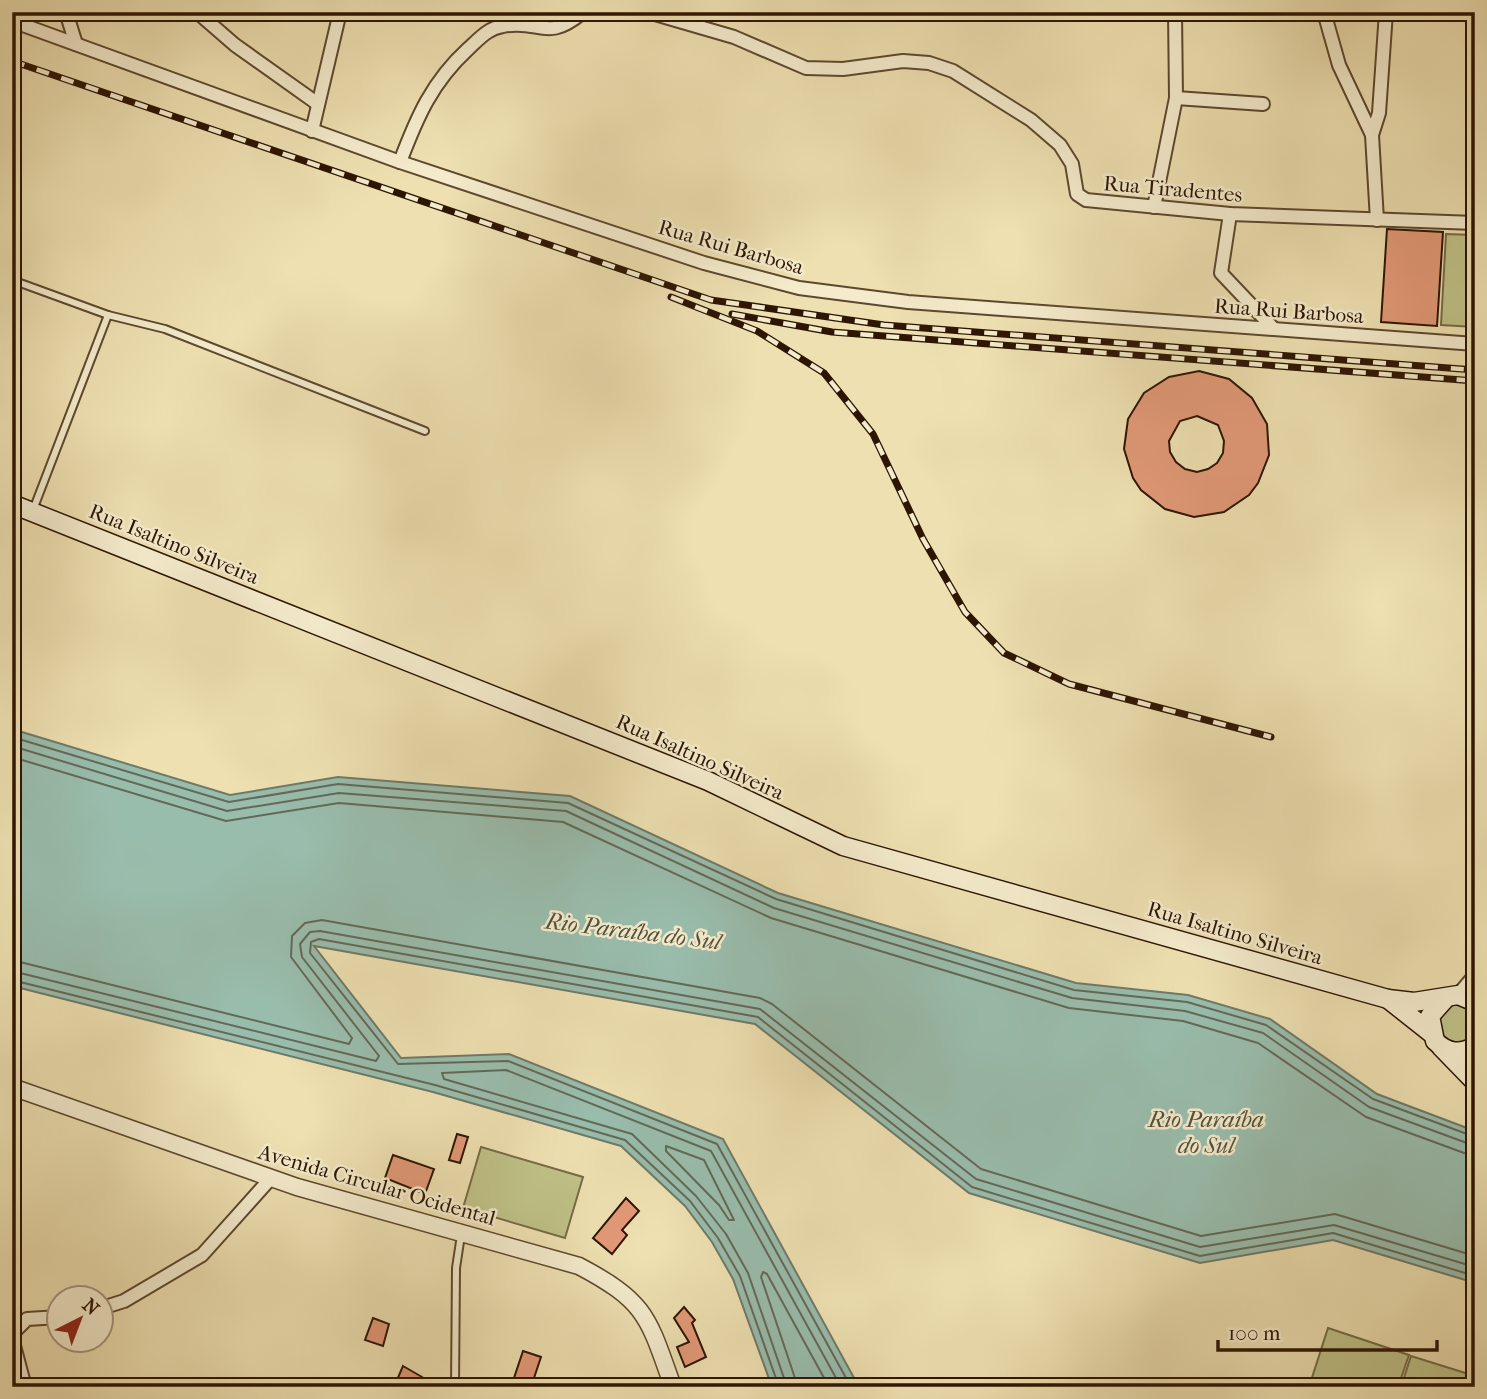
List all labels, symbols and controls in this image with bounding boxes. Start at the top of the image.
street label: Rua Tiradentes [1103,171,1244,207]
street label: Rua Rui Barbosa [656,215,807,279]
street label: Rua Rui Barbosa [1213,294,1365,328]
street label: Rua Isaltino Silveira [86,499,263,589]
street label: Rua Isaltino Silveira [612,709,788,805]
street label: Rua Isaltino Silveira [1145,897,1326,970]
water label: Rio Paraíba do Sul [542,907,725,956]
water label: Rio Paraíba do Sul [1146,1106,1264,1159]
street label: Avenida Circular Ocidental [255,1139,498,1230]
north arrow [46,1284,116,1354]
text: N [78,1294,104,1320]
scale bar [1218,1308,1436,1352]
text: 100 m [1228,1321,1281,1345]

